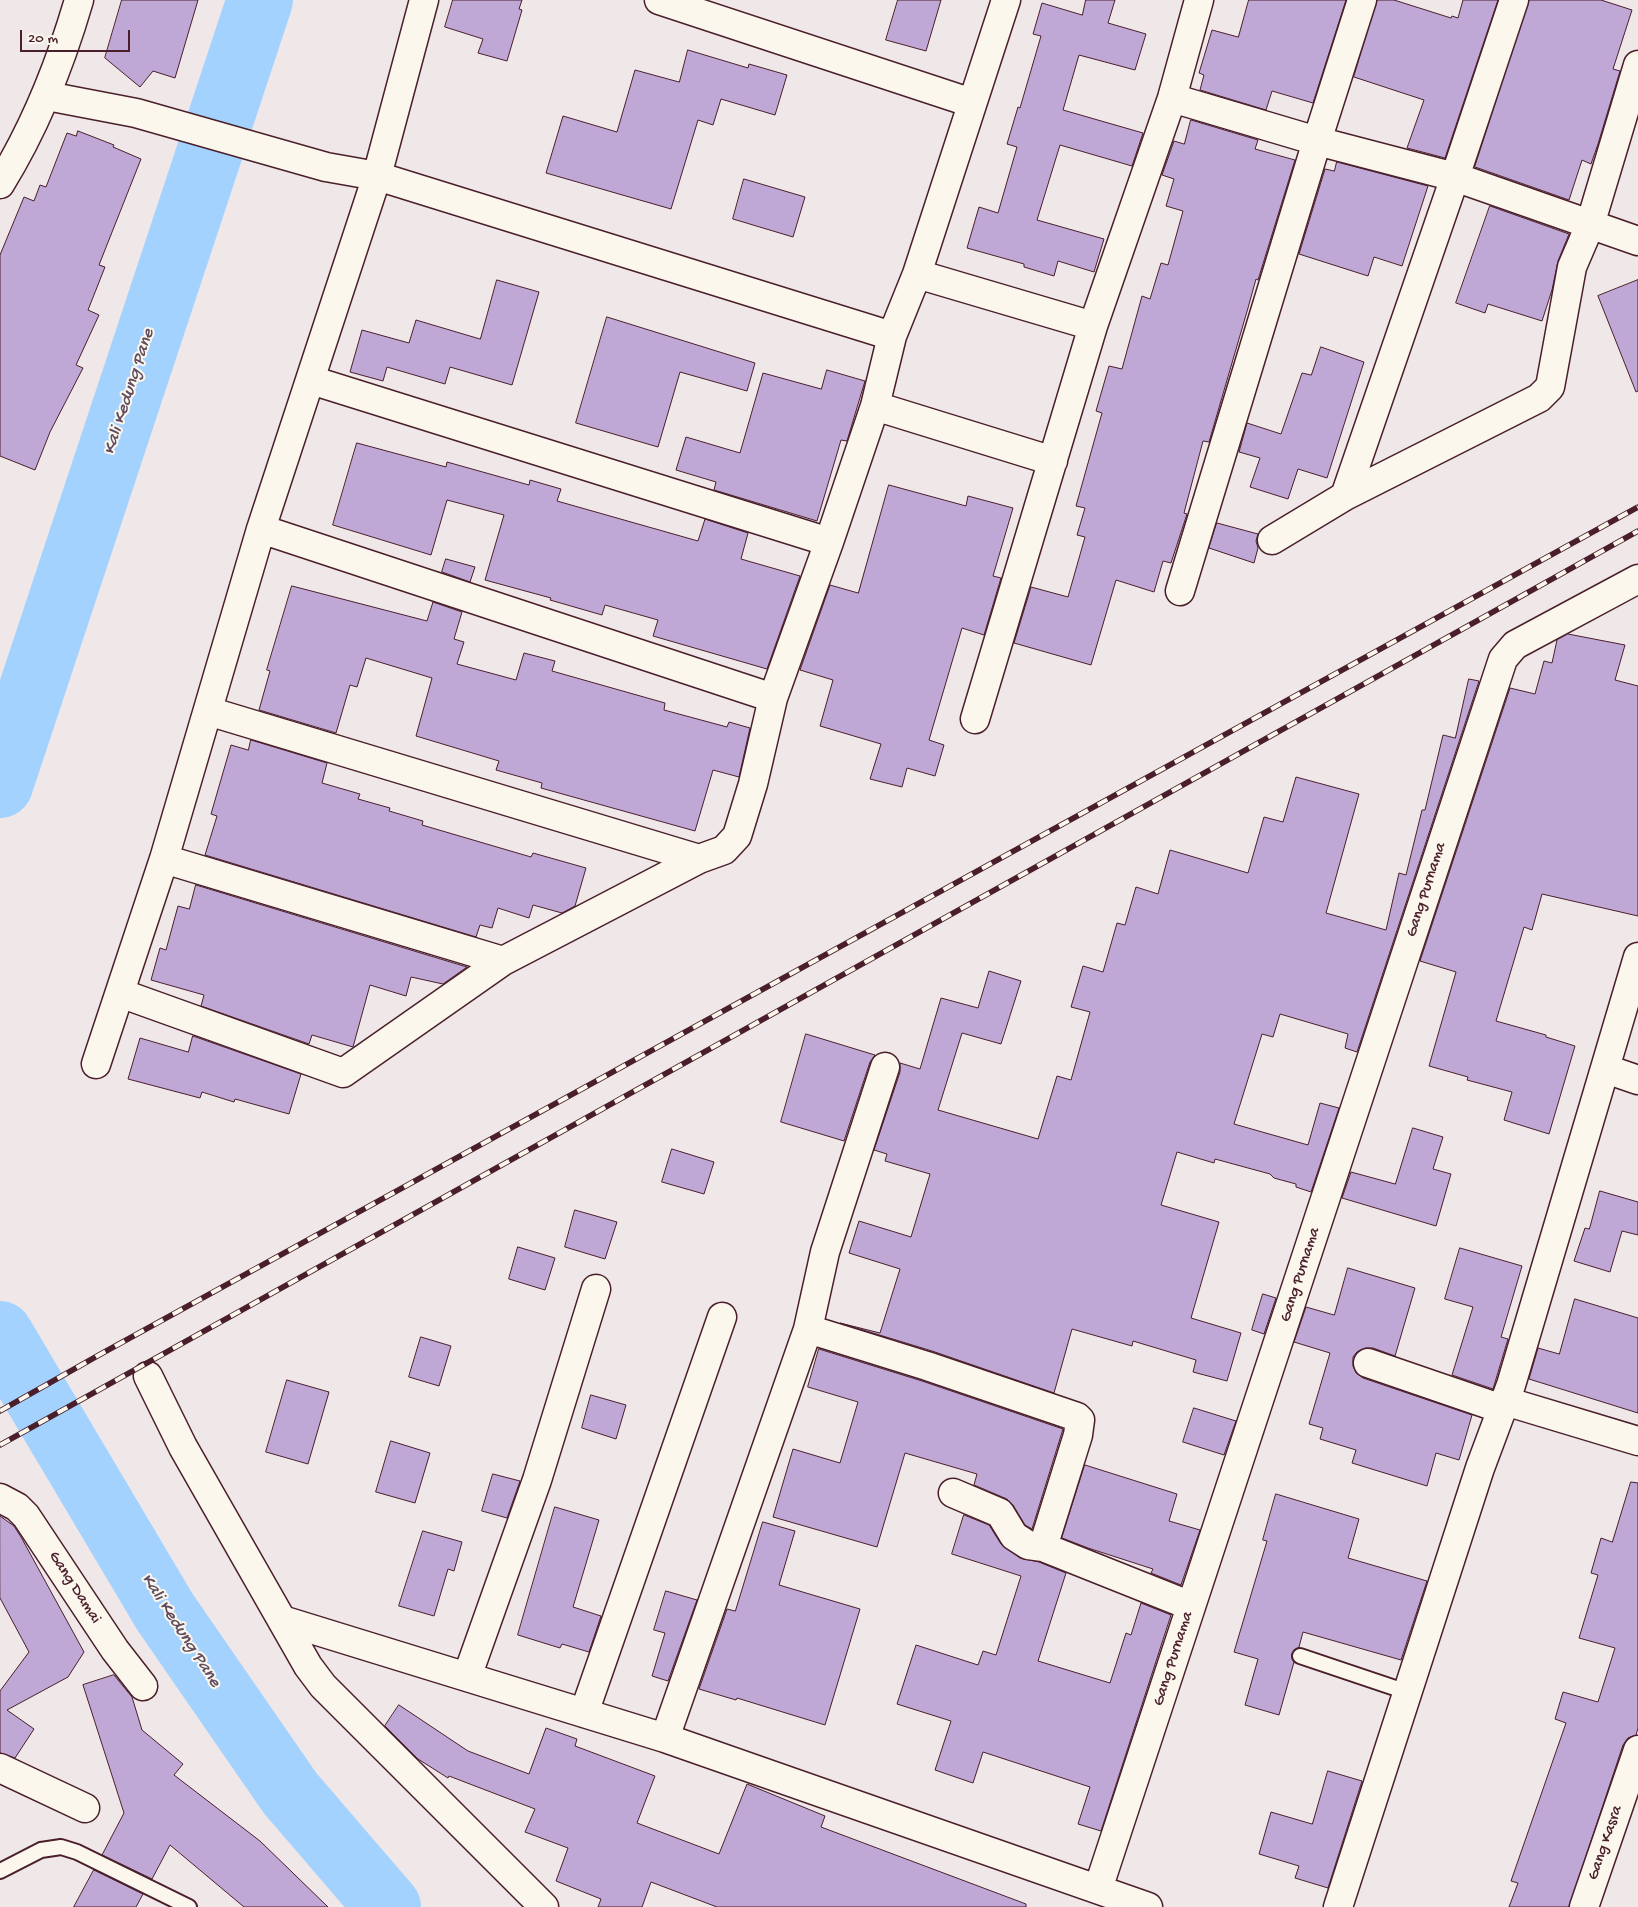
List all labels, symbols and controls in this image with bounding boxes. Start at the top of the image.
scale bar [22,20,132,52]
text: 20 m [28,30,58,48]
water label: Kali Kedung Pane [99,326,161,458]
street label: Gang Purnama [1403,840,1451,940]
street label: Gang Purnama [1277,1225,1325,1325]
street label: Gang Damai [43,1548,105,1628]
water label: Kali Kedung Pane [135,1570,225,1692]
street label: Gang Purnama [1150,1609,1198,1709]
street label: Gang Kasra [1584,1803,1628,1883]

